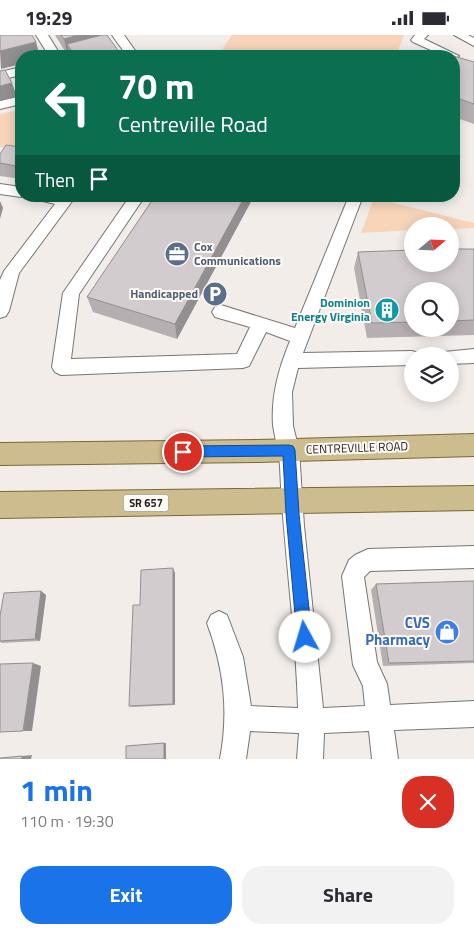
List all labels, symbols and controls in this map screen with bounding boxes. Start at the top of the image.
text: 19:29 [25,3,72,32]
text: 70 m [118,59,194,113]
icon: left [35,70,100,135]
text: Centreville Road [118,107,268,141]
text: Then [35,165,75,194]
icon: arrive [85,165,113,193]
north arrow [404,217,459,273]
map controls [404,217,459,402]
place label: Cox Communications [194,237,281,270]
office icon: Cox Communications [164,241,190,267]
parking icon: Handicapped [202,281,228,307]
button: search [404,282,459,337]
place label: Handicapped [130,284,198,303]
place label: Dominion Energy Virginia [291,293,370,326]
building icon: Dominion Energy Virginia [374,297,400,323]
button: layers [404,347,459,402]
pin [162,431,204,473]
street label: CENTREVILLE ROAD [305,436,409,459]
icon: arrive [169,438,197,466]
road number: SR 657 [124,494,168,511]
position arrow [278,610,330,662]
place label: CVS Pharmacy [365,611,430,651]
shop icon: CVS Pharmacy [434,619,460,645]
text: 1 min [20,767,93,813]
button: close [402,776,454,828]
text: 110 m · 19:30 [20,809,114,833]
button: Exit [20,866,232,924]
button: Share [242,866,454,924]

